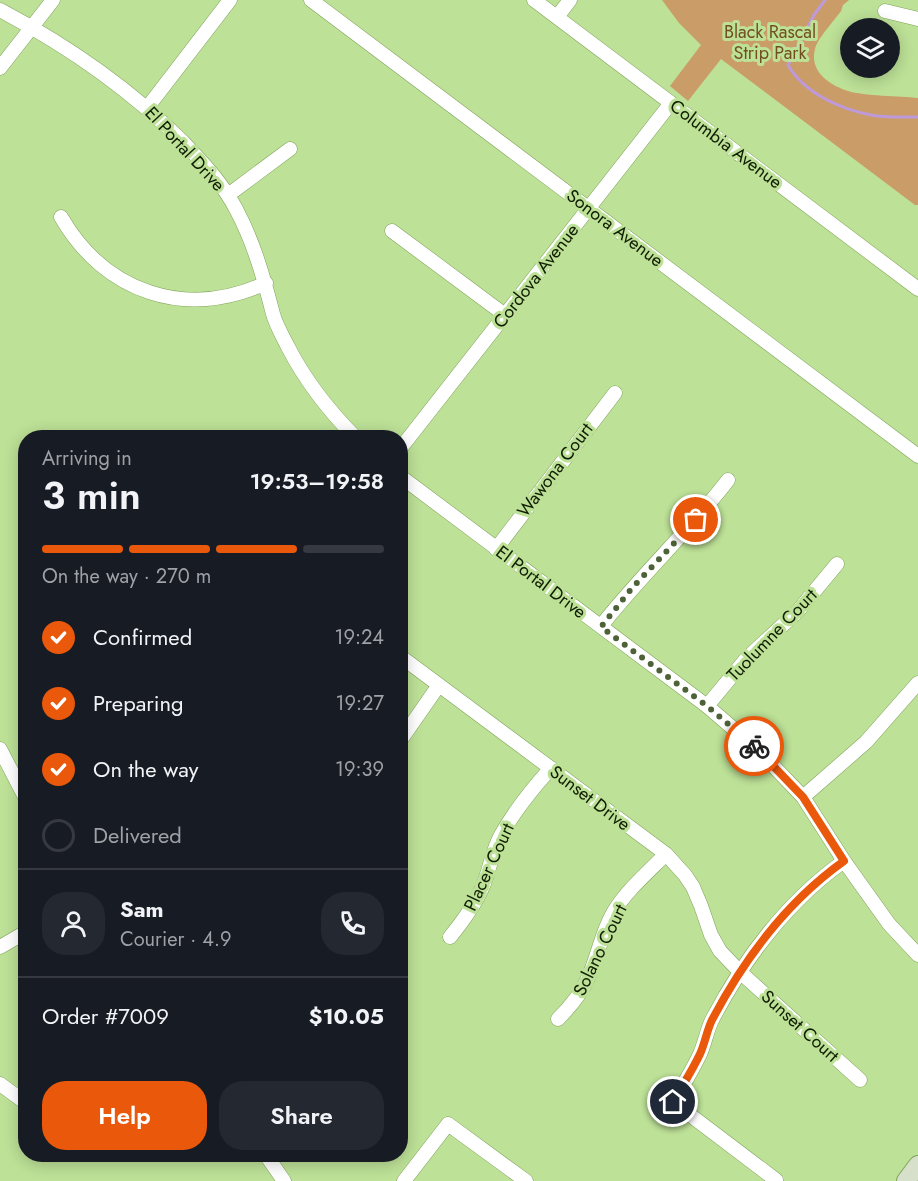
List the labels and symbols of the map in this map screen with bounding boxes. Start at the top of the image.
park label: Black Rascal Strip Park [724,19,816,66]
street label: Columbia Avenue [664,93,788,195]
street label: El Portal Drive [139,101,231,197]
street label: Sonora Avenue [561,183,669,273]
street label: Cordova Avenue [487,218,585,334]
street label: Wawona Court [511,417,599,523]
pin [670,494,721,545]
street label: El Portal Drive [490,539,592,625]
street label: Tuolumne Court [721,582,824,687]
courier [724,716,784,776]
street label: Sunset Drive [544,759,636,837]
street label: Placer Court [457,818,521,915]
street label: Solano Court [567,899,634,1000]
street label: Sunset Court [755,984,845,1069]
pin [647,1076,698,1127]

